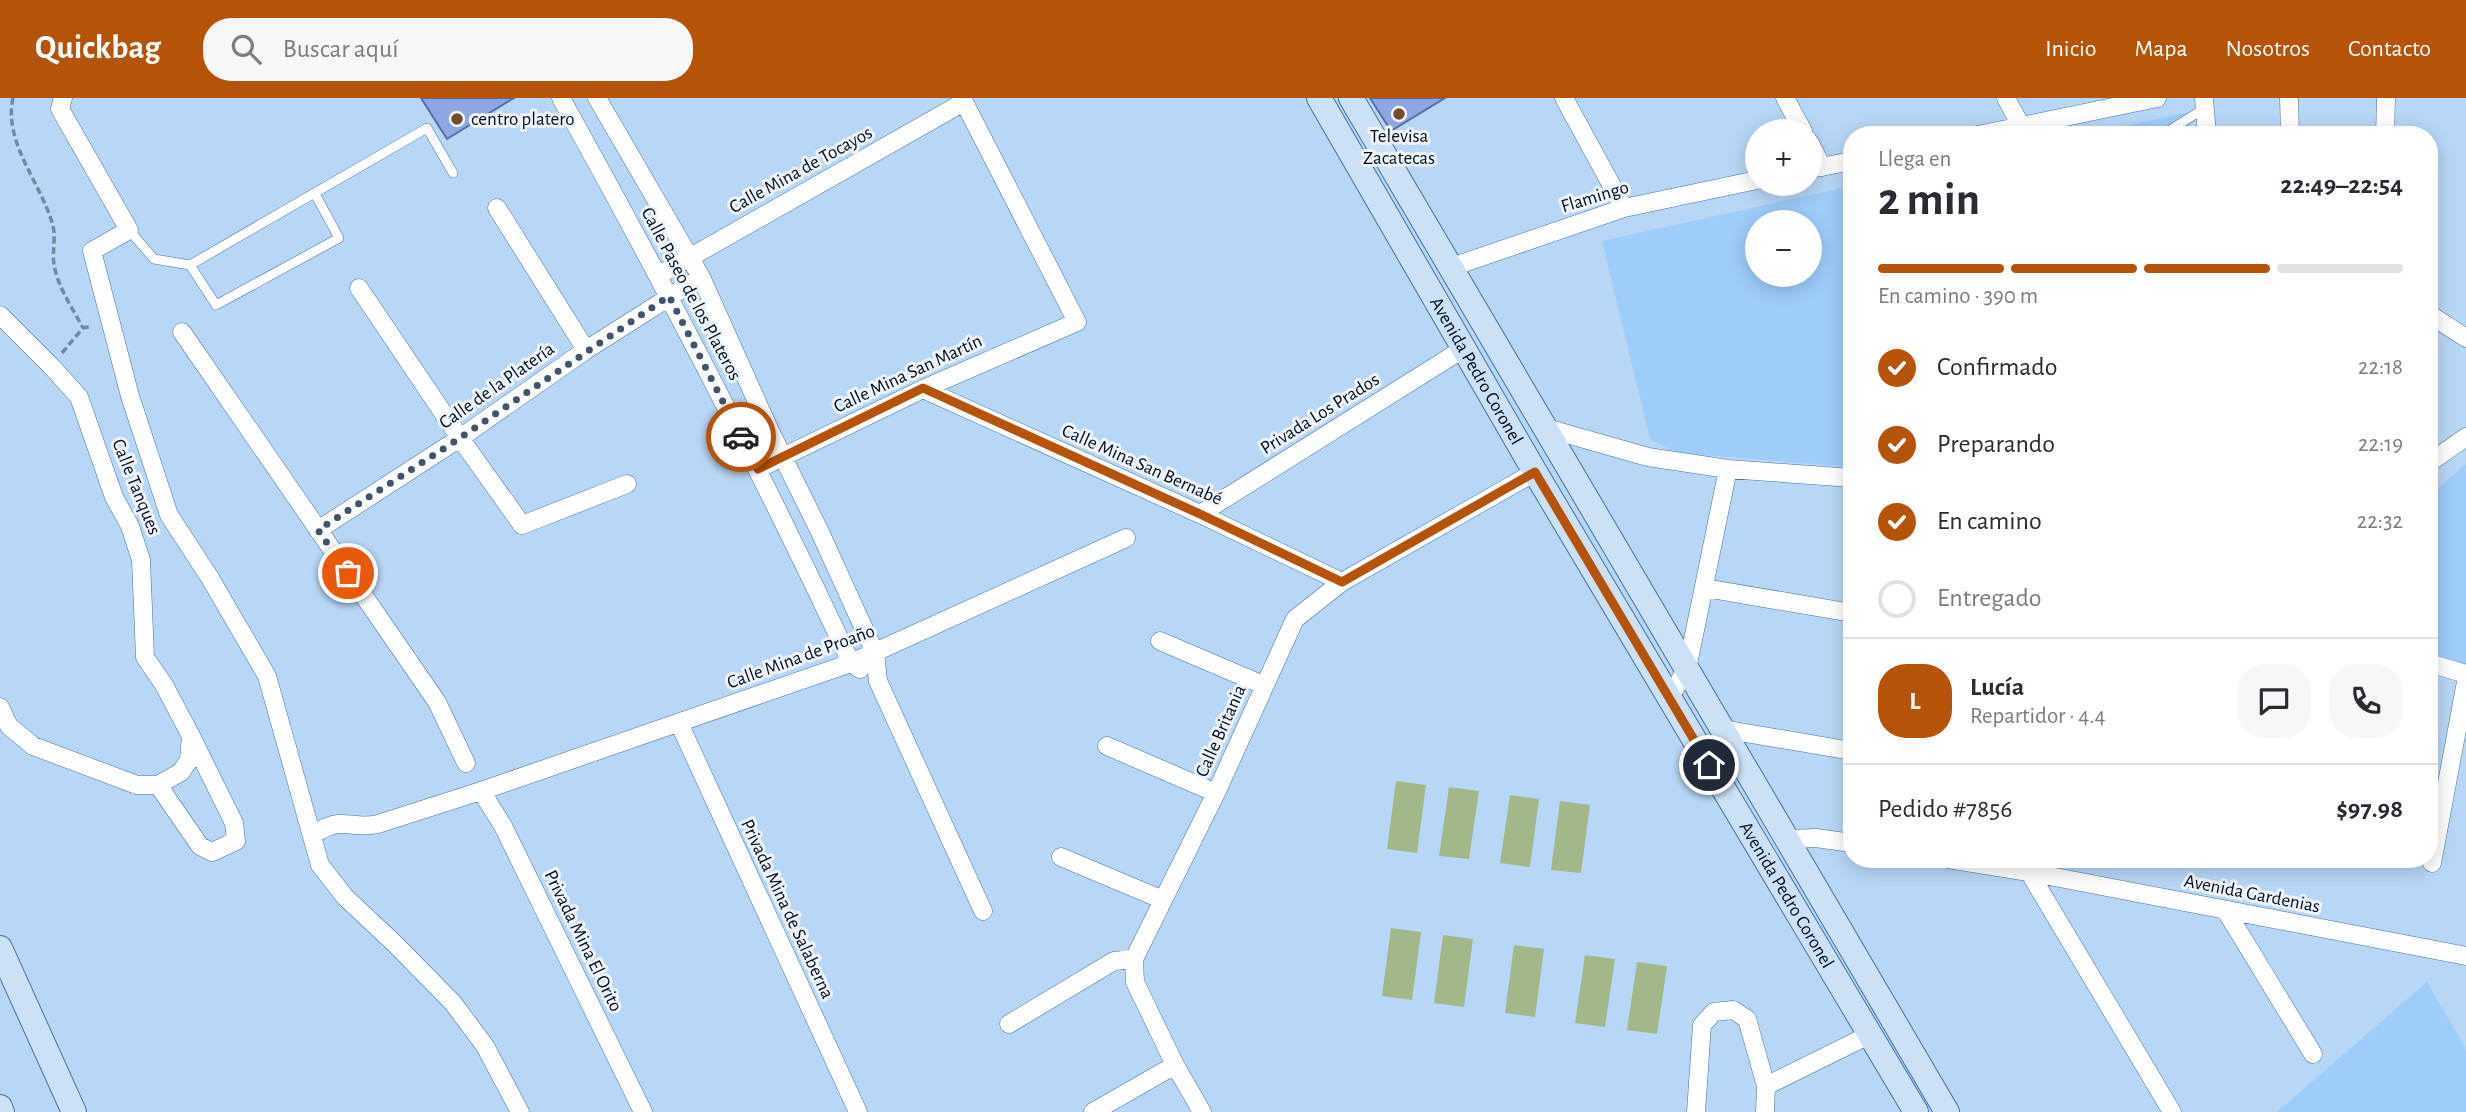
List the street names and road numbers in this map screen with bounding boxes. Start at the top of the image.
street label: Calle Mina de Tocayos [726,123,876,217]
street label: Flamingo [1559,178,1631,216]
street label: Calle Paseo de los Plateros [637,204,745,384]
street label: Avenida Pedro Coronel [1427,294,1526,448]
street label: Calle Mina San Martín [831,331,985,417]
street label: Calle de la Platería [436,339,558,433]
street label: Privada Los Prados [1257,370,1383,458]
street label: Calle Mina San Bernabé [1059,421,1225,509]
street label: Calle Tanques [108,436,164,538]
street label: Calle Mina de Proaño [725,621,877,693]
street label: Calle Britania [1192,682,1250,780]
street label: Privada Mina de Salaberna [737,816,837,1002]
street label: Avenida Pedro Coronel [1736,818,1838,971]
street label: Privada Mina El Orito [541,867,625,1015]
street label: Avenida Gardenias [2182,872,2322,916]

